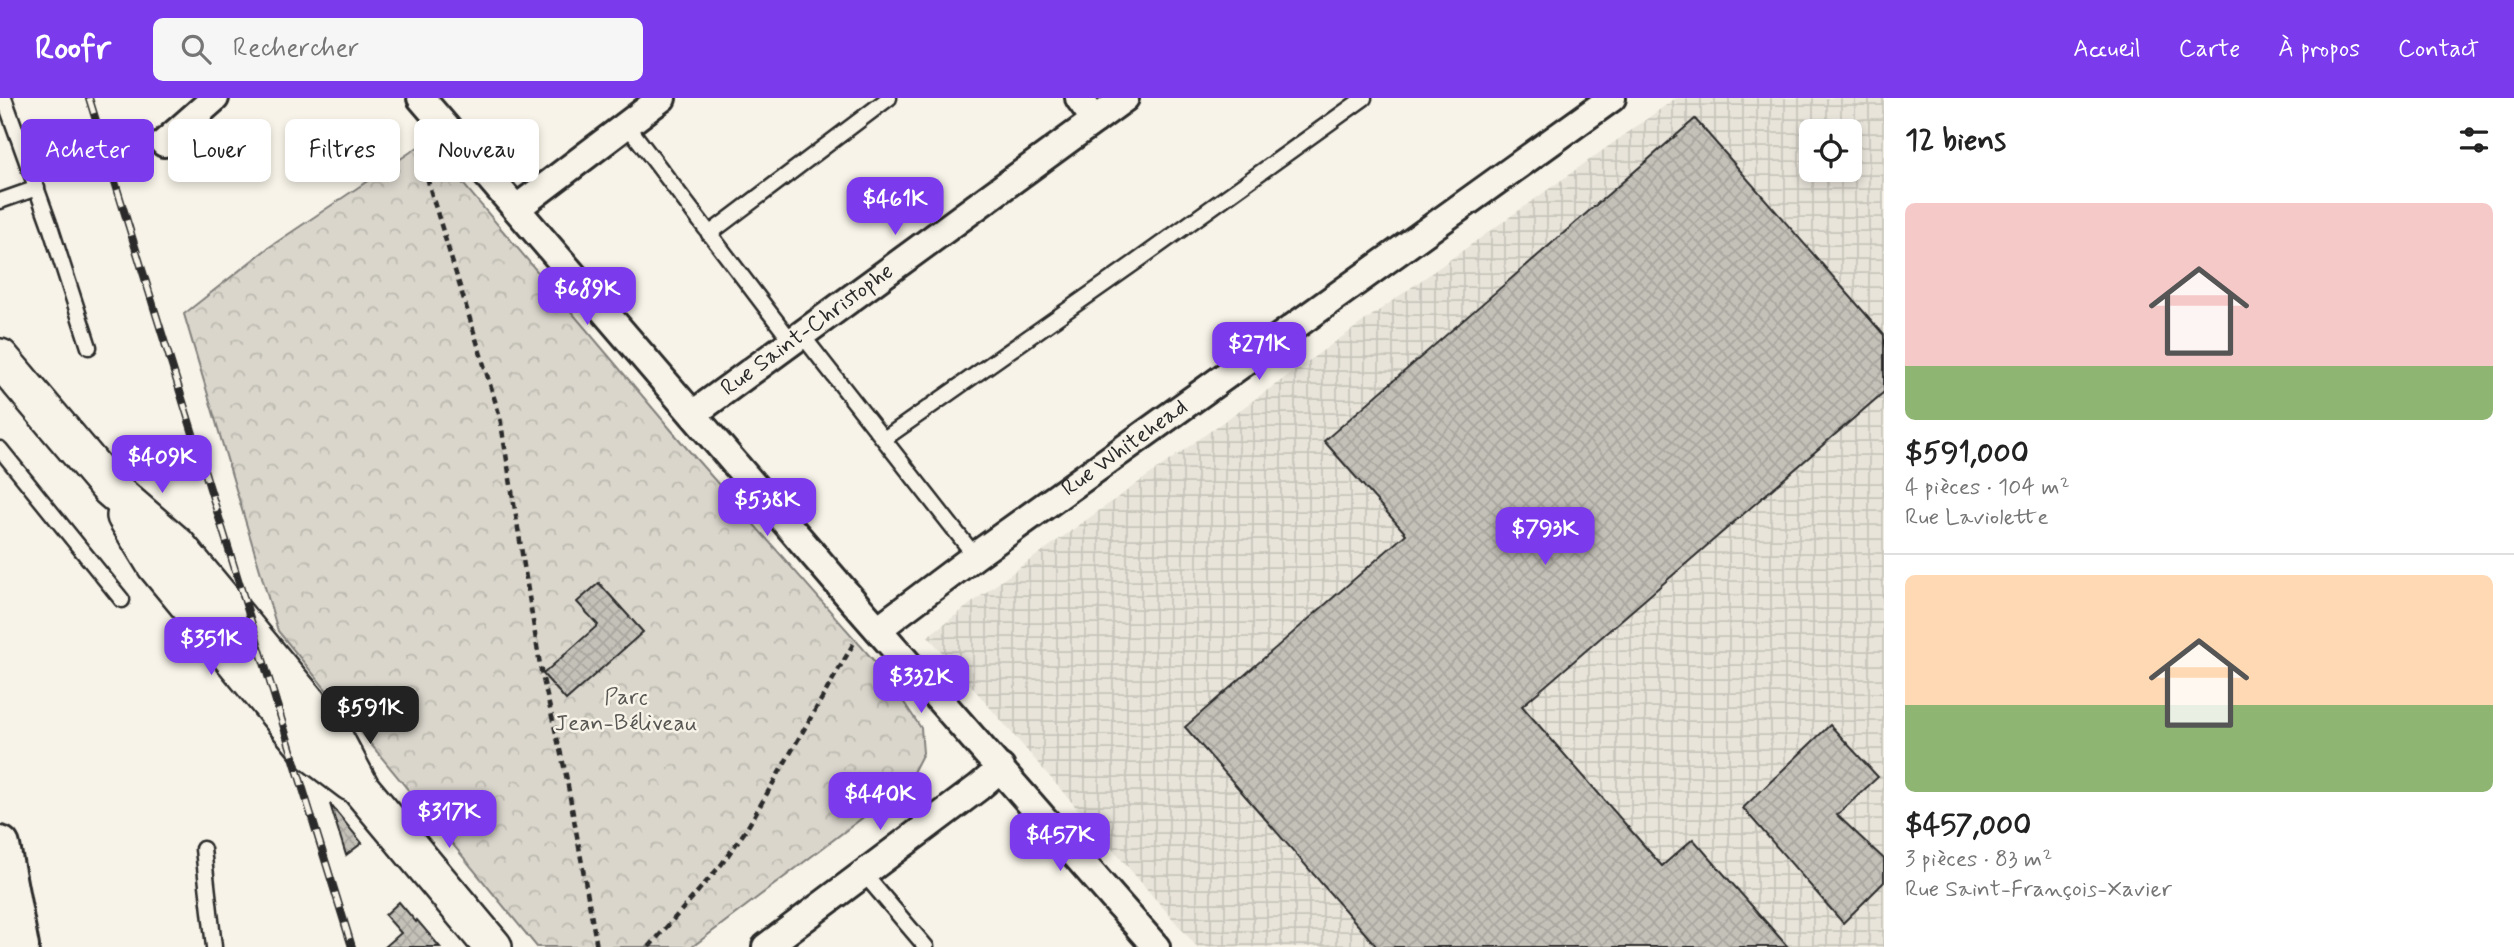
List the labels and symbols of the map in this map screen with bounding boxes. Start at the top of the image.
pin: $461K [846,178,944,237]
street label: Rue Saint-Christophe [715,257,900,403]
pin: $689K [538,268,636,327]
pin: $271K [1210,322,1308,382]
street label: Rue Whitehead [1056,393,1194,504]
pin: $409K [113,436,211,495]
pin: $538K [718,478,816,538]
pin: $793K [1496,508,1594,567]
pin: $351K [162,618,260,677]
pin: $332K [872,656,970,715]
park label: Parc Jean-Béliveau [555,683,697,739]
pin: $591K [321,686,419,746]
pin: $440K [831,772,929,832]
pin: $317K [400,790,498,850]
pin: $457K [1011,814,1109,873]

